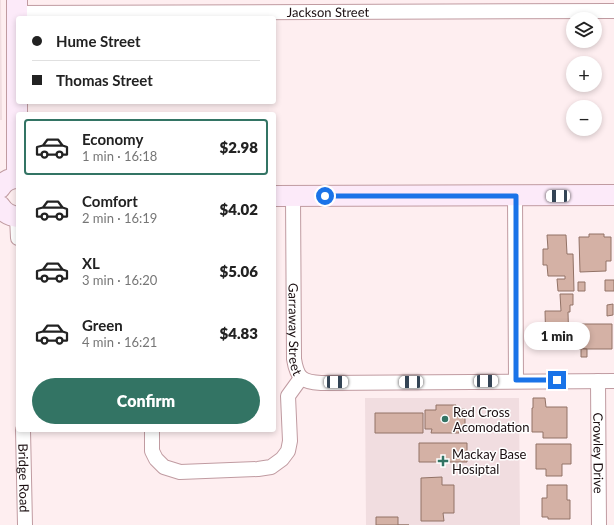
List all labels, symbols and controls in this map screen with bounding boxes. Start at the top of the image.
street label: Jackson Street [287,4,370,20]
map controls [566,12,602,136]
button: layers [566,12,602,48]
text: Hume Street [56,32,140,50]
button: + [566,56,602,92]
text: Thomas Street [56,71,153,89]
button: − [566,100,602,136]
icon: car [34,129,70,165]
text: Economy [82,130,143,148]
text: $2.98 [220,138,258,156]
text: 1 min · 16:18 [82,148,157,164]
route start [316,187,334,205]
car [546,190,570,202]
icon: car [34,191,70,227]
text: Comfort [82,192,138,210]
text: $4.02 [220,200,258,218]
text: 2 min · 16:19 [82,210,157,226]
icon: car [34,253,70,289]
text: XL [82,254,100,272]
text: $5.06 [220,262,258,280]
text: 3 min · 16:20 [82,272,157,288]
street label: Garraway Street [286,283,306,378]
icon: car [34,315,70,351]
text: Green [82,316,123,334]
callout: 1 min [524,322,590,350]
text: $4.83 [220,324,258,342]
text: 1 min [541,328,573,344]
text: 4 min · 16:21 [82,334,157,350]
route end [548,371,566,389]
car [474,375,498,387]
car [324,376,348,388]
car [399,376,423,388]
button: Confirm [32,378,260,424]
place label: Red Cross Acomodation [453,404,529,435]
street label: Crowley Drive [590,412,607,494]
marker: Red Cross Acomodation [440,414,450,424]
street label: Bridge Road [15,443,33,513]
place label: Mackay Base Hosiptal [452,446,527,477]
marker: Mackay Base Hosiptal [437,455,449,467]

